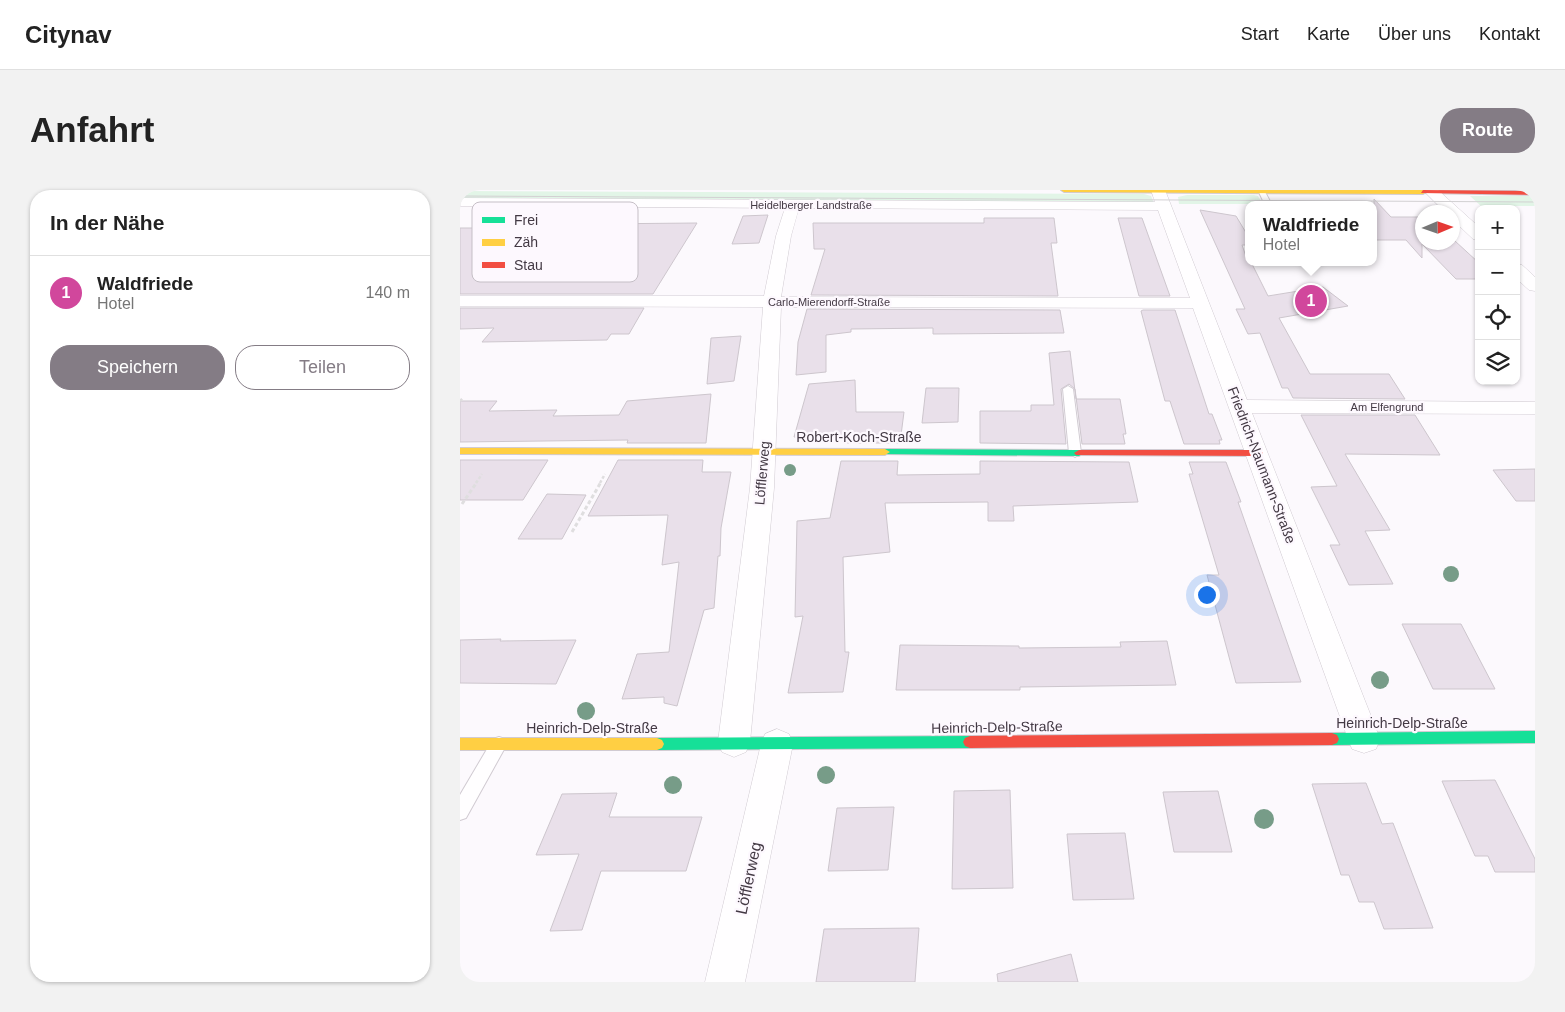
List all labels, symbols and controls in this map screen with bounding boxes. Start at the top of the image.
text: Citynav [25,21,112,48]
text: Start [1241,24,1279,44]
text: Karte [1307,24,1350,44]
text: Über uns [1378,24,1451,44]
text: Kontakt [1479,24,1540,44]
button: Route [1440,108,1535,153]
text: Anfahrt [30,110,154,149]
street label: Heidelberger Landstraße [750,199,872,211]
popup [1245,201,1377,266]
legend [472,202,638,282]
north arrow [1415,205,1460,250]
map controls [1475,205,1520,385]
button: + [1475,205,1520,250]
text: In der Nähe [50,211,164,234]
text: Frei [514,212,538,228]
text: Waldfriede [1263,214,1359,235]
text: Zäh [514,234,538,250]
text: Hotel [1263,236,1300,253]
button: − [1475,250,1520,295]
text: Stau [514,257,543,273]
text: Waldfriede [97,273,193,294]
pin: 1 [1295,282,1327,320]
text: 1 [62,284,70,301]
text: 140 m [366,284,410,301]
text: Hotel [97,295,134,312]
button: locate [1475,295,1520,340]
street label: Carlo-Mierendorff-Straße [768,296,890,308]
button: layers [1475,340,1520,385]
button: Speichern [50,345,225,390]
button: Teilen [235,345,410,390]
street label: Friedrich-Naumann-Straße [1225,384,1299,546]
street label: Am Elfengrund [1351,401,1423,413]
street label: Robert-Koch-Straße [796,429,922,445]
street label: Löfflerweg [751,440,773,506]
your location [1194,582,1220,608]
street label: Heinrich-Delp-Straße [1336,715,1468,731]
street label: Heinrich-Delp-Straße [931,718,1063,736]
street label: Heinrich-Delp-Straße [526,720,658,736]
street label: Löfflerweg [733,840,764,916]

